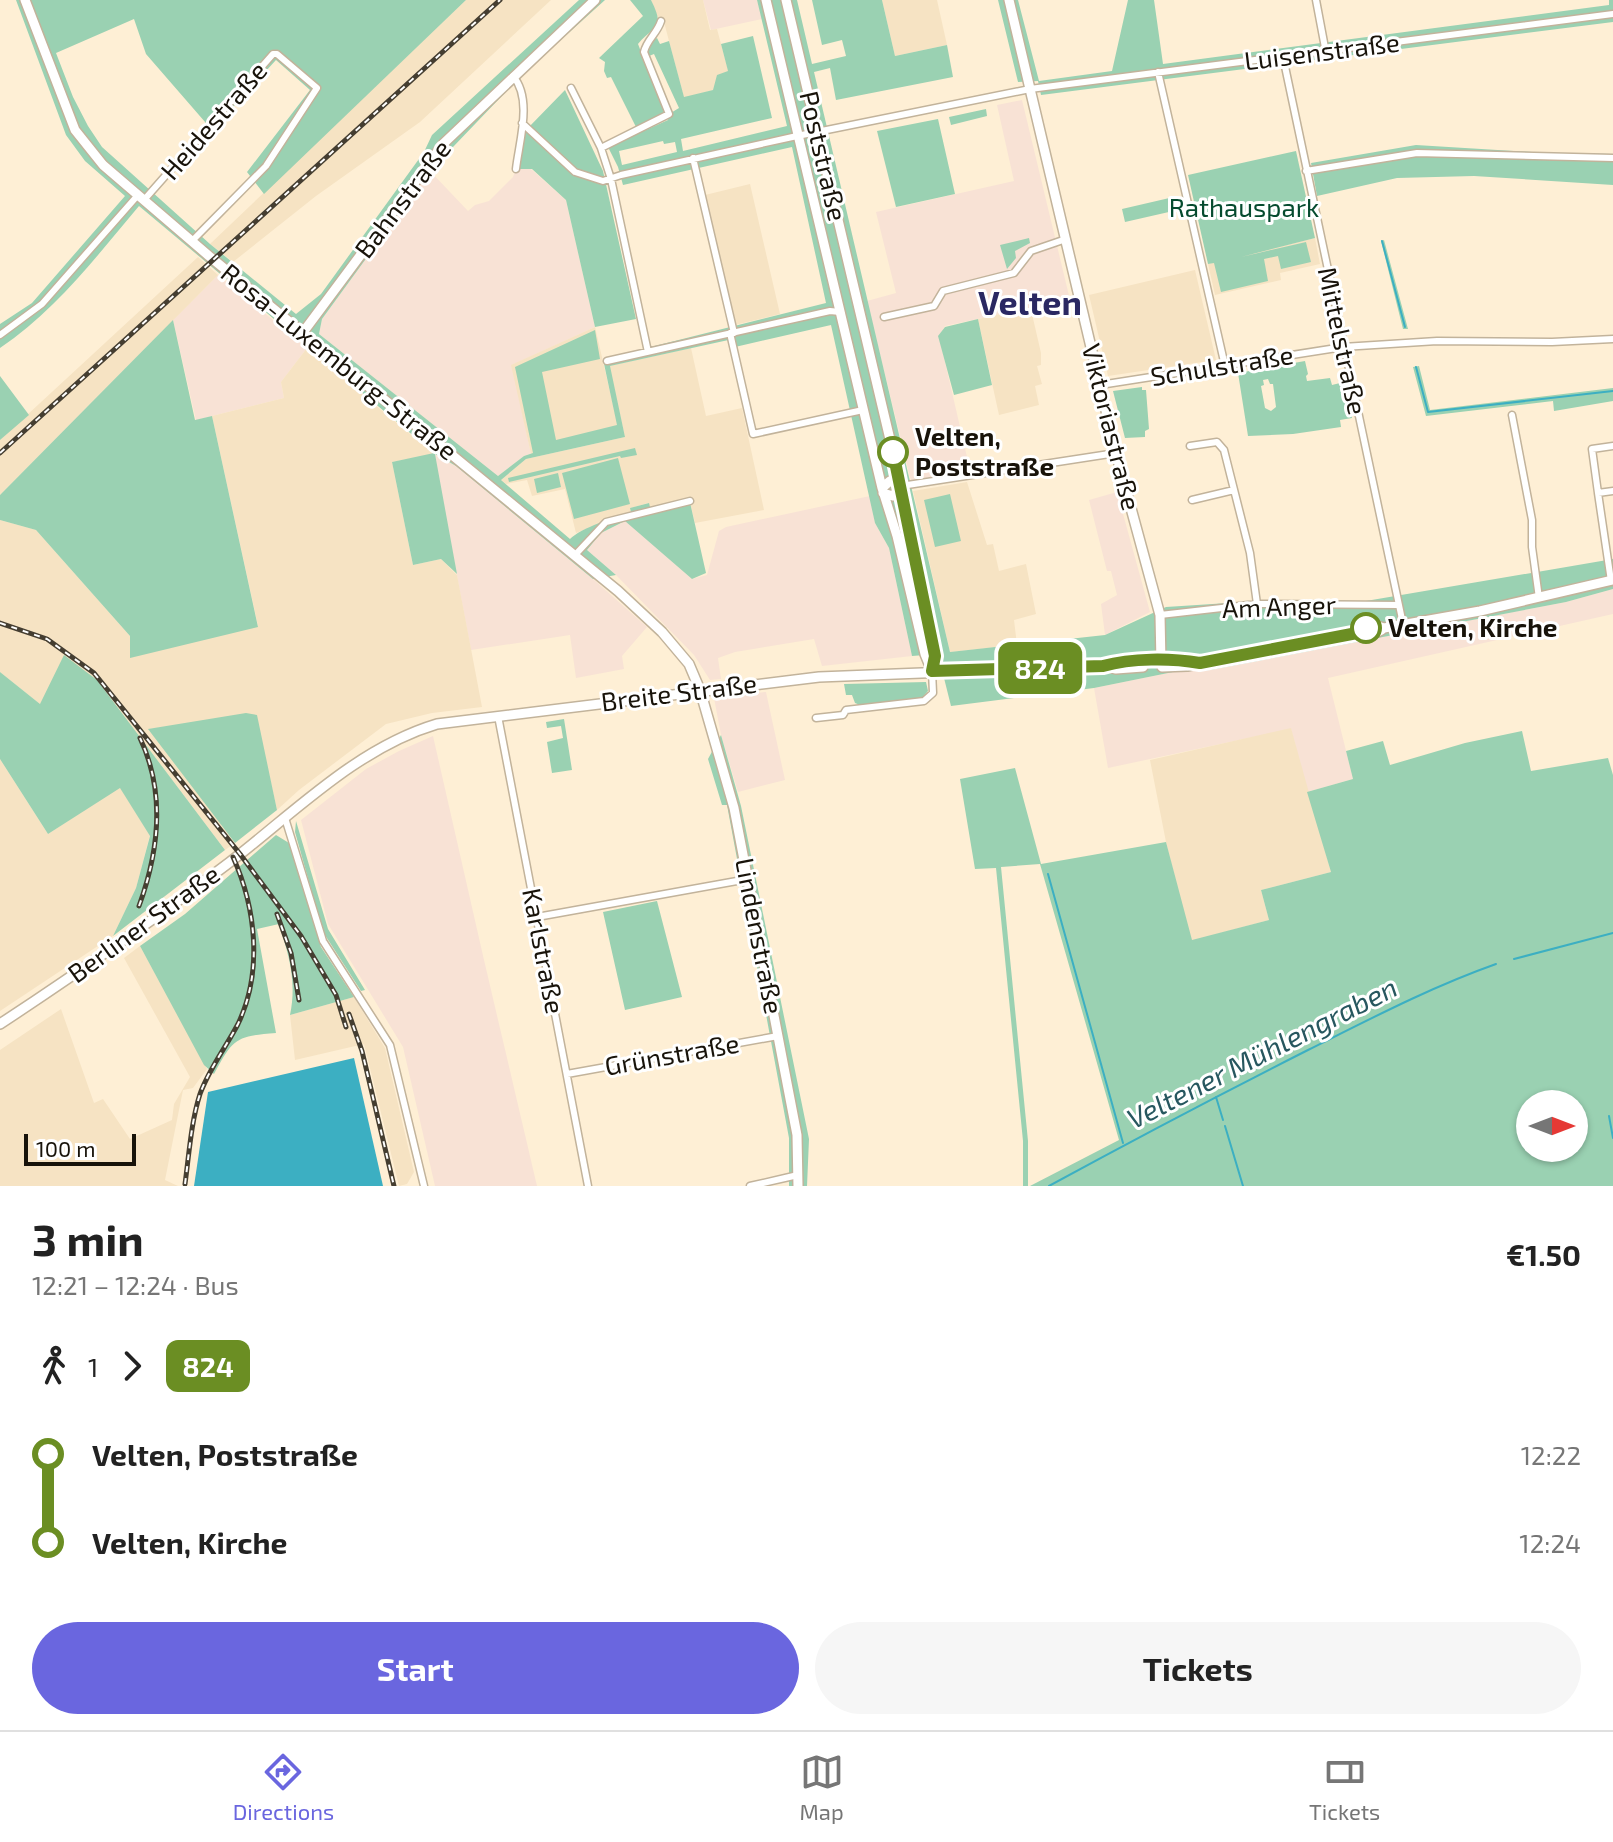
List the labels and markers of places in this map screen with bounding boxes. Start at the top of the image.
place label: Velten, Poststraße [915,420,1054,481]
marker: Velten, Poststraße [878,437,908,467]
place label: Velten, Kirche [1388,611,1557,642]
marker: Velten, Kirche [1351,613,1381,643]

